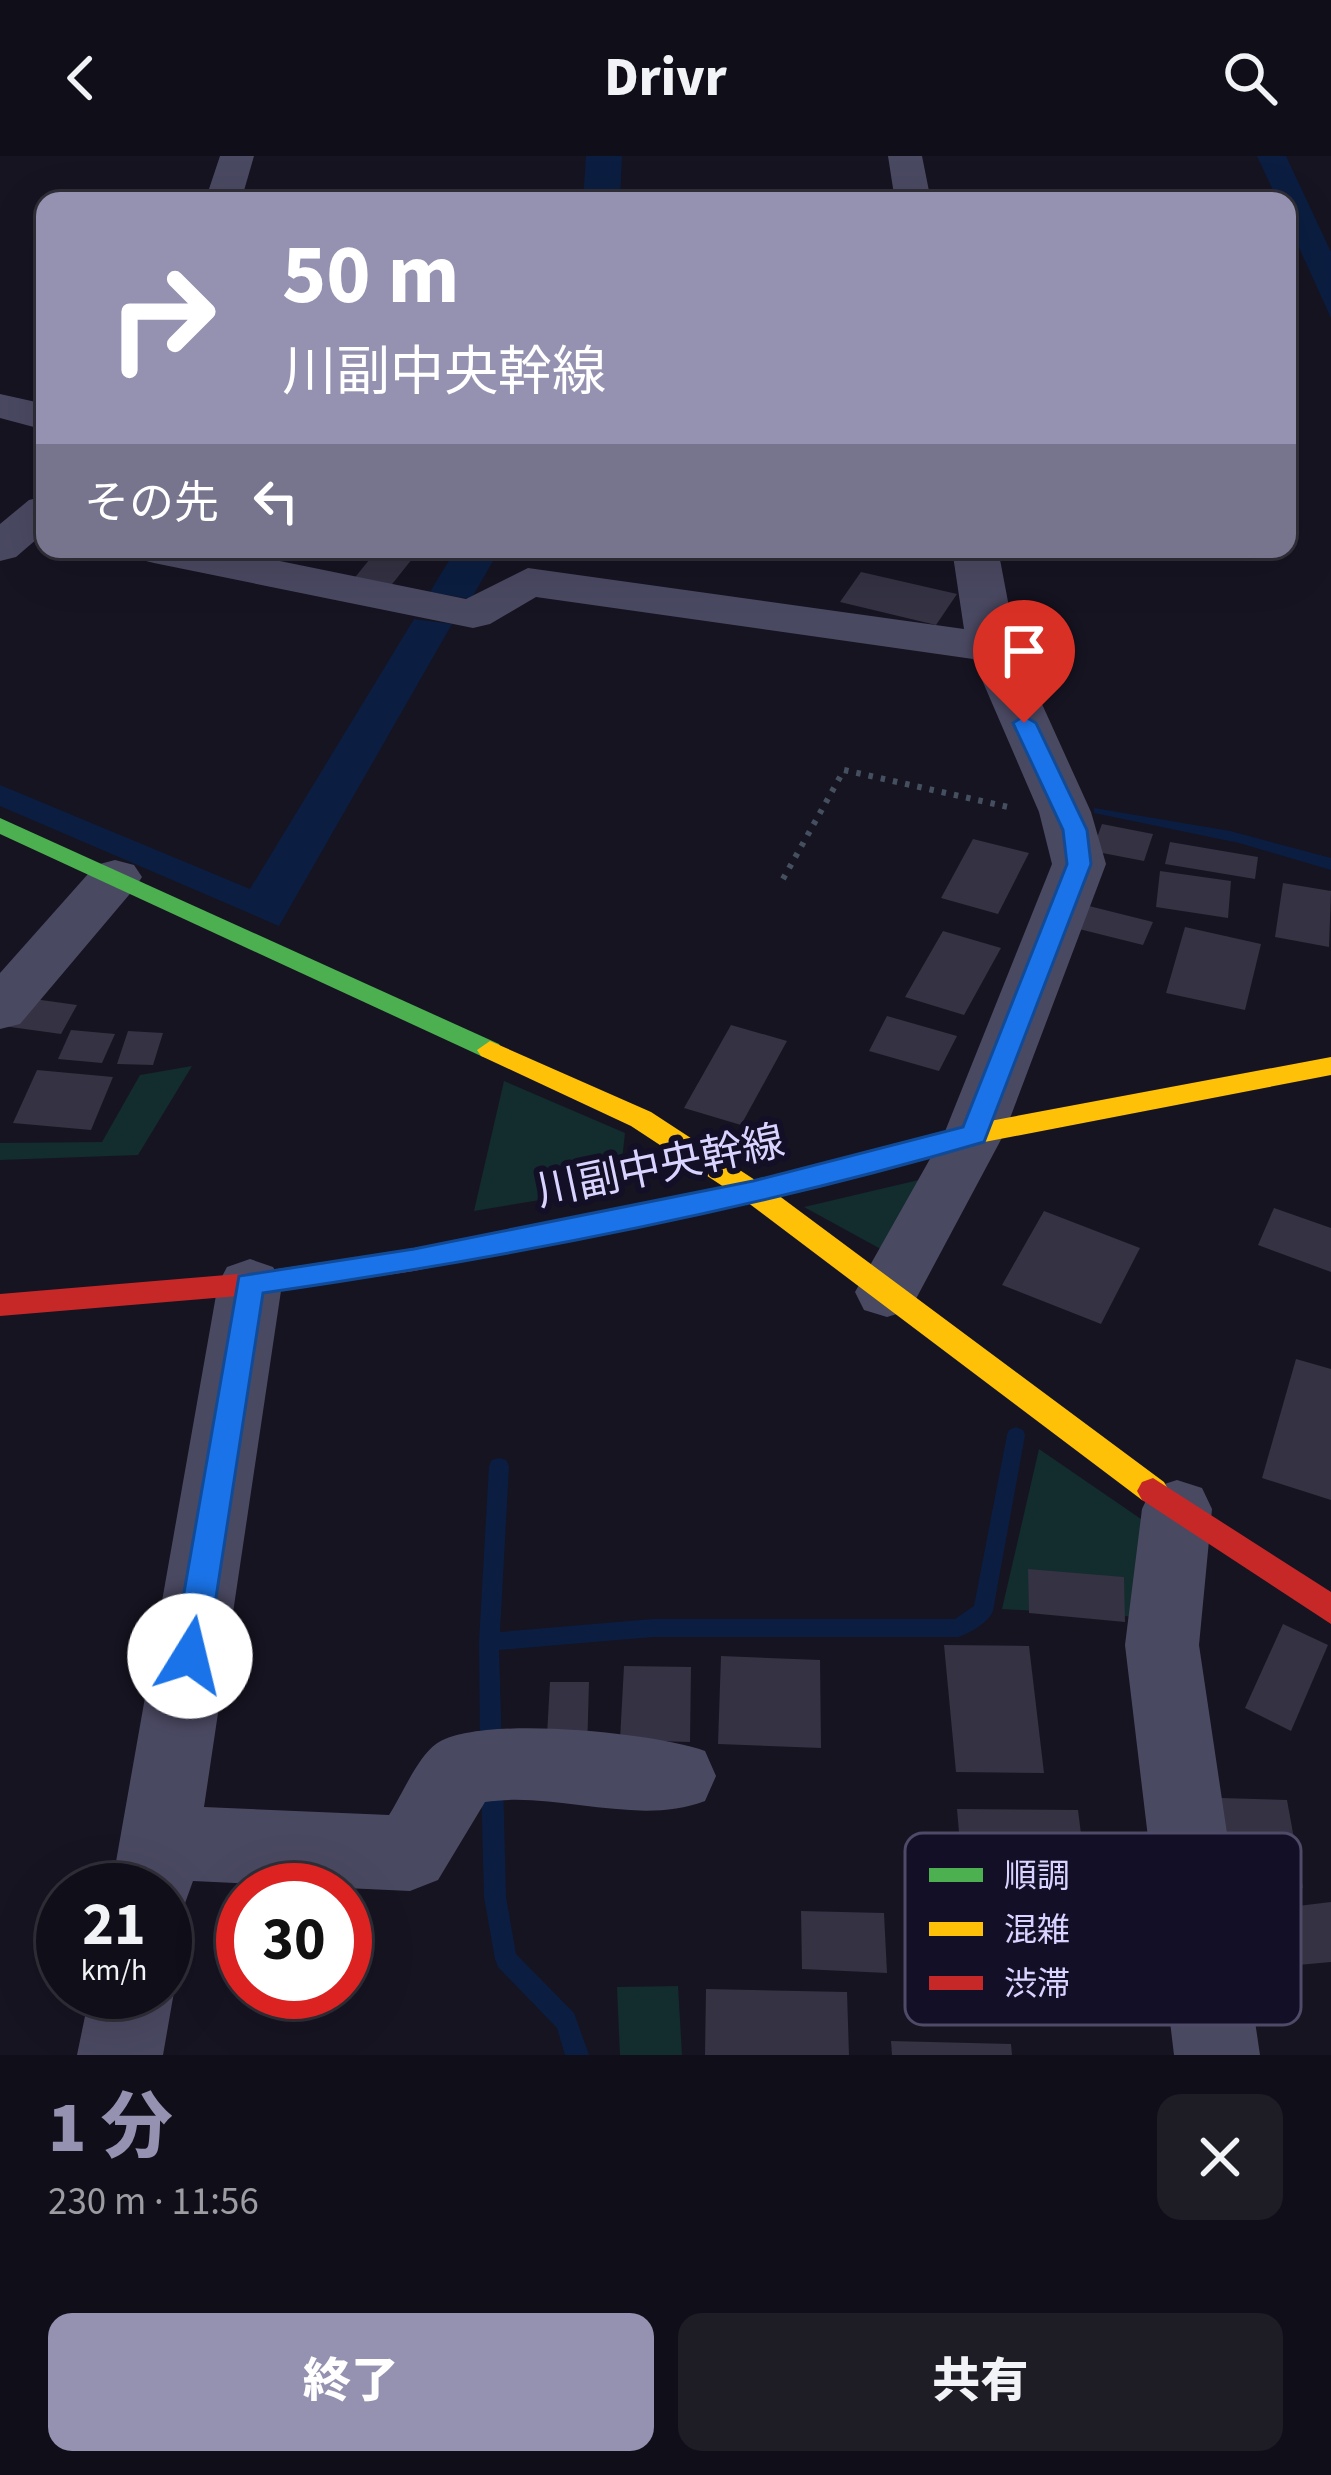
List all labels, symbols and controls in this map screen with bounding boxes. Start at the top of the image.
text: Drivr [604,40,727,117]
icon: back [48,45,114,111]
icon: search [1217,45,1283,111]
text: 50 m [282,216,460,336]
icon: right [84,240,240,396]
text: 川副中央幹線 [282,335,606,412]
icon: left [243,468,309,534]
text: その先 [84,472,219,536]
pin [973,600,1075,723]
icon: arrive [991,618,1057,684]
street label: 川副中央幹線 [531,1111,790,1222]
position arrow [127,1593,253,1719]
legend [905,1833,1301,2025]
text: 順調 [1004,1853,1070,1900]
speed limit sign: 30 [216,1863,372,2019]
text: 21 [82,1883,146,1968]
text: 混雑 [1004,1907,1070,1954]
text: km/h [81,1949,147,1992]
text: 渋滞 [1004,1961,1070,2008]
text: 1 分 [48,2077,173,2180]
button: close [1157,2094,1283,2220]
text: 230 m · 11:56 [48,2174,259,2230]
button: 終了 [48,2313,654,2451]
button: 共有 [678,2313,1283,2451]

